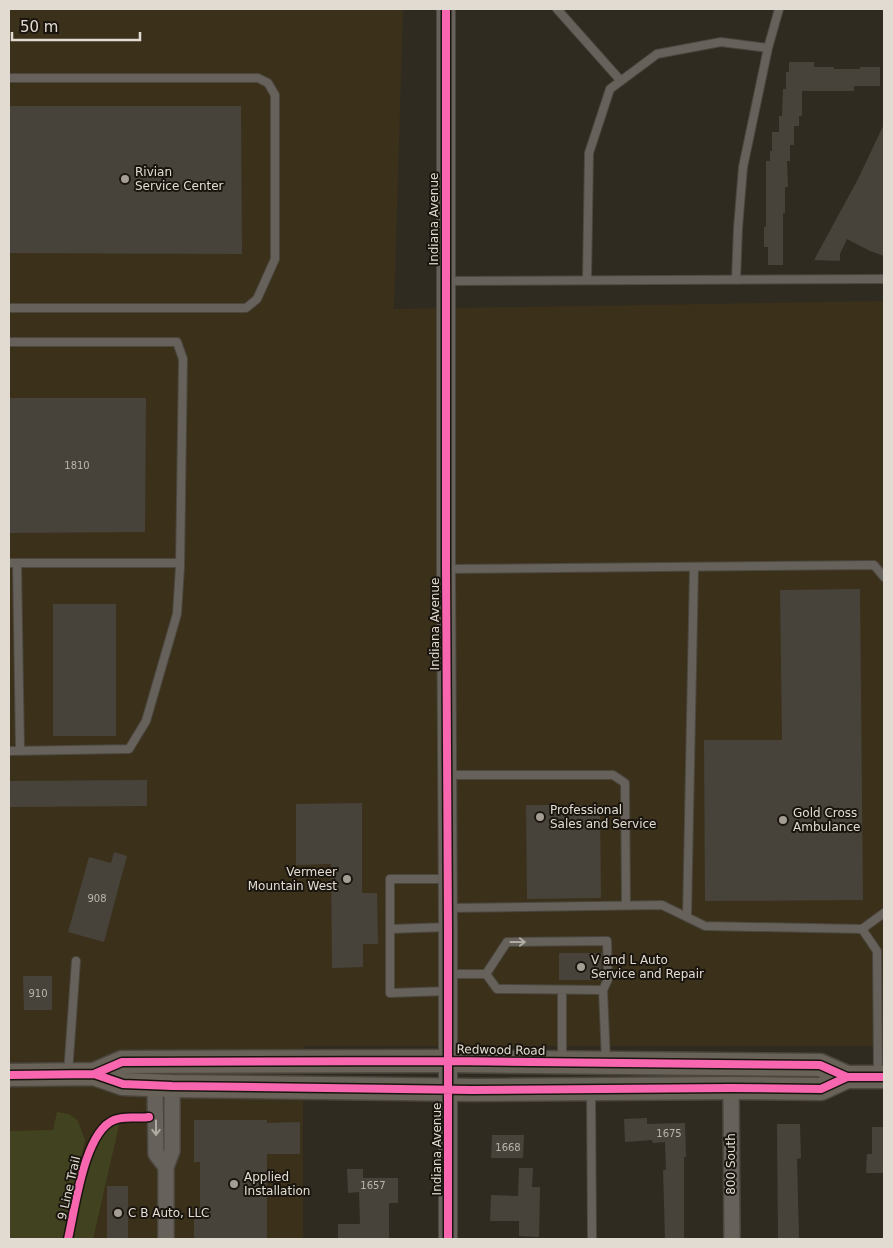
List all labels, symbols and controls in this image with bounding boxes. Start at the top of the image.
scale bar [12,10,140,42]
text: 50 m [20,18,58,36]
place label: Rivian Service Center [135,165,224,193]
marker: Rivian Service Center [119,173,131,185]
street label: Indiana Avenue [427,173,441,265]
house number: 1810 [64,460,90,471]
street label: Indiana Avenue [428,578,442,670]
place label: Professional Sales and Service [550,803,657,831]
place label: Gold Cross Ambulance [793,806,860,834]
marker: Professional Sales and Service [534,811,546,823]
marker: Gold Cross Ambulance [777,814,789,826]
place label: Vermeer Mountain West [248,865,337,893]
marker: Vermeer Mountain West [341,873,353,885]
house number: 908 [87,893,107,904]
one-way arrow [510,937,526,947]
place label: V and L Auto Service and Repair [591,953,704,981]
marker: V and L Auto Service and Repair [575,961,587,973]
house number: 910 [28,988,48,999]
street label: Redwood Road [456,1042,546,1058]
street label: Indiana Avenue [430,1103,444,1195]
one-way arrow [151,1120,160,1136]
house number: 1675 [656,1128,682,1139]
street label: 800 South [724,1133,738,1195]
house number: 1668 [495,1142,521,1153]
street label: 9 Line Trail [55,1155,83,1221]
place label: Applied Installation [244,1170,310,1198]
marker: Applied Installation [228,1178,240,1190]
house number: 1657 [360,1180,386,1191]
place label: C B Auto, LLC [128,1206,209,1220]
marker: C B Auto, LLC [112,1207,124,1219]

